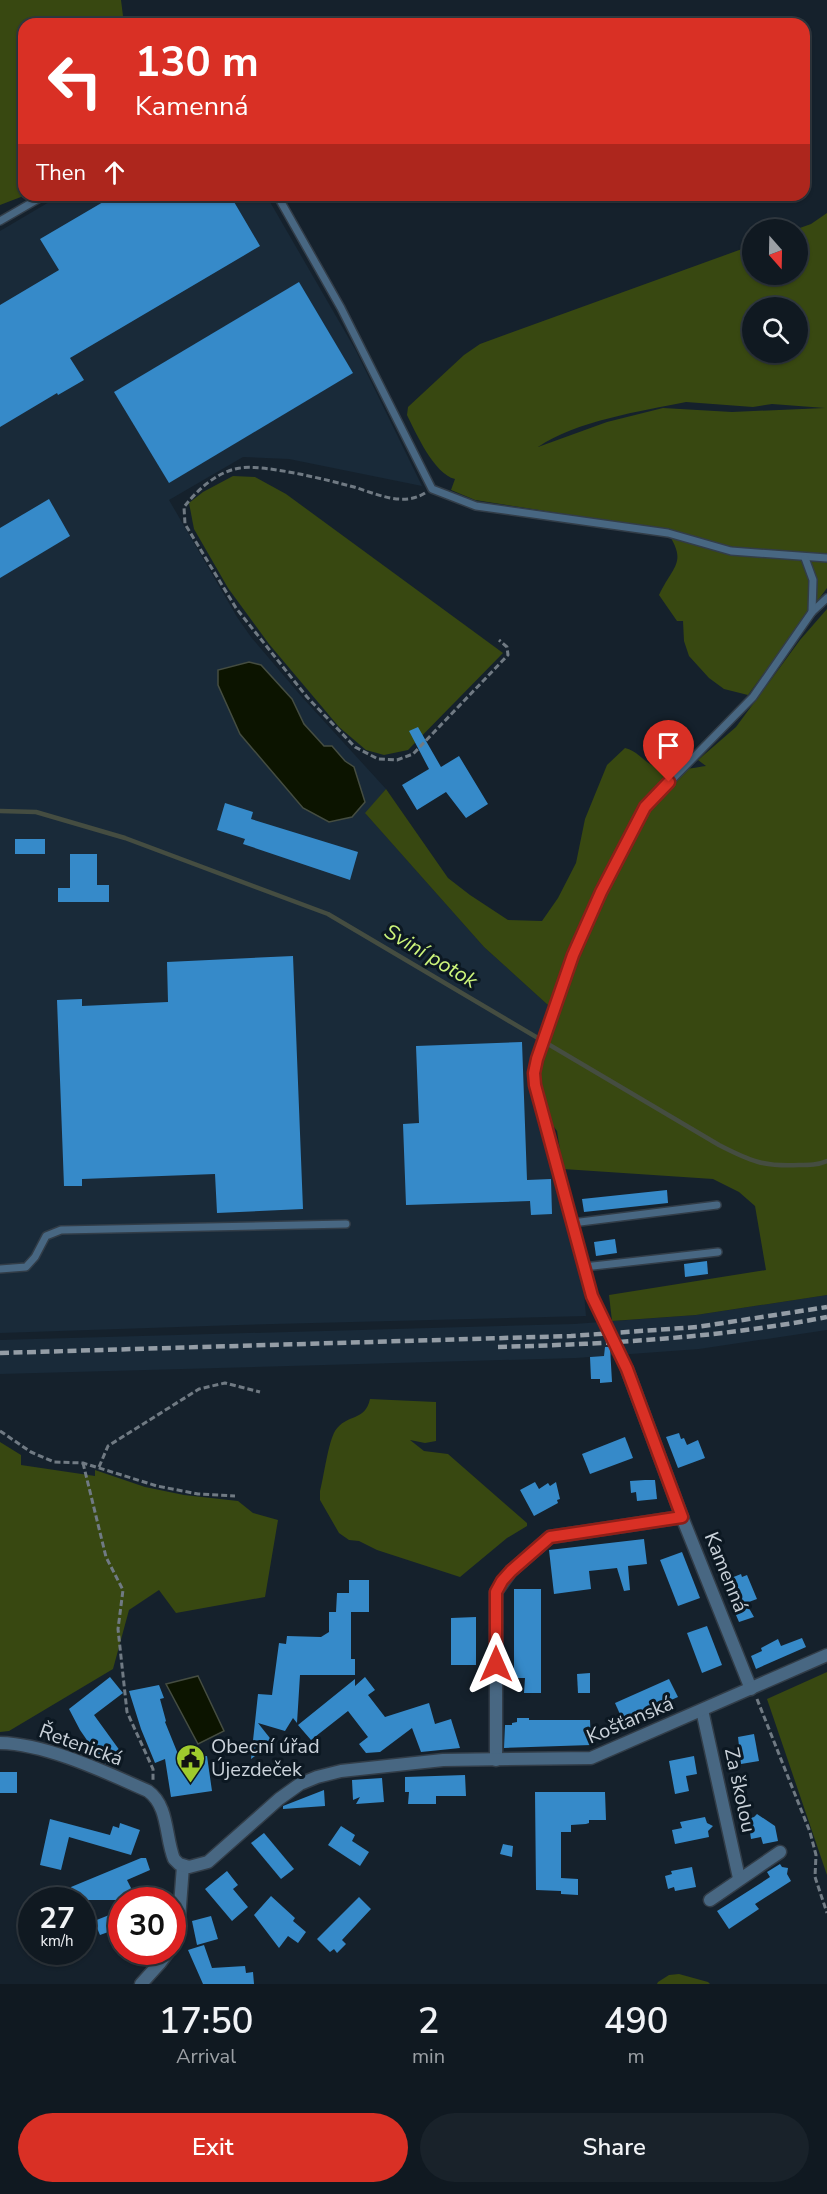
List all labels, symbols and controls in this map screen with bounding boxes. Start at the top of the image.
text: 130 m [135,34,259,91]
icon: left [36,42,114,120]
text: Kamenná [135,88,249,125]
icon: ahead [98,156,131,189]
text: Then [36,158,86,188]
north arrow [742,219,808,285]
map controls [742,219,808,363]
button: search [742,297,808,363]
pin [643,720,694,782]
icon: arrive [652,729,685,762]
water label: Sviní potok [379,917,483,995]
street label: Kamenná [698,1528,754,1616]
position arrow [464,1632,528,1696]
street label: Košťanská [582,1690,678,1750]
street label: Řetenická [35,1717,127,1773]
place label: Obecní úřad Újezdeček [211,1733,320,1783]
public building icon: Obecní úřad Újezdeček [174,1742,206,1784]
street label: Za školou [718,1745,762,1835]
speed limit sign: 30 [108,1887,186,1965]
text: 27 [39,1898,75,1939]
text: km/h [40,1931,74,1951]
text: 17:50 [159,1997,253,2046]
text: 2 [418,1997,439,2046]
text: 490 [604,1997,668,2046]
text: Arrival [176,2043,236,2070]
text: min [412,2043,445,2070]
text: m [628,2043,645,2070]
button: Exit [18,2113,408,2182]
button: Share [420,2113,809,2182]

